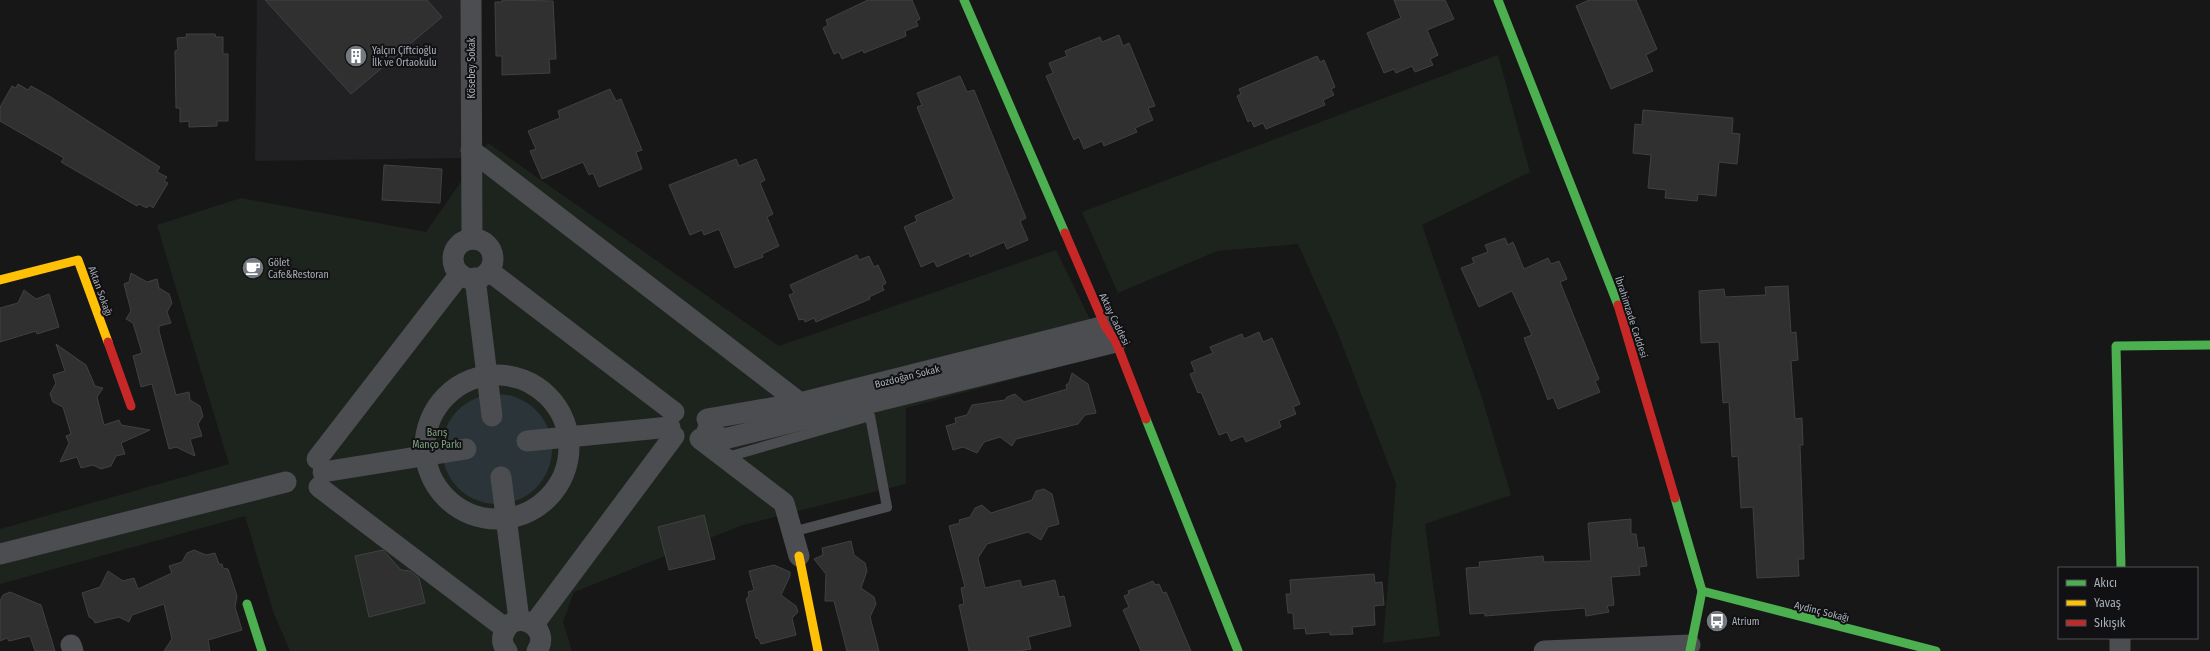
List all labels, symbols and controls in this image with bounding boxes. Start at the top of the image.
street label: Kösebey Sokak [466,37,478,98]
building icon: Yalçın Çiftcioğlu İlk ve Ortaokulu [343,43,369,69]
place label: Yalçın Çiftcioğlu İlk ve Ortaokulu [372,45,437,69]
cafe icon: Gölet Cafe&Restoran [240,255,266,281]
place label: Gölet Cafe&Restoran [268,257,329,281]
street label: Aktan Sokağı [85,265,115,318]
street label: İbrahimzade Caddesi [1612,274,1652,360]
street label: Aktay Caddesi [1096,291,1132,348]
street label: Bozdoğan Sokak [874,363,941,391]
park label: Barış Manço Parkı [412,427,462,451]
legend [2058,567,2198,639]
text: Akıcı [2094,576,2117,590]
text: Yavaş [2094,596,2121,610]
street label: Aydinç Sokağı [1793,599,1850,625]
bus stop icon: Atrium [1704,608,1730,634]
place label: Atrium [1732,616,1759,628]
text: Sıkışık [2094,616,2126,630]

